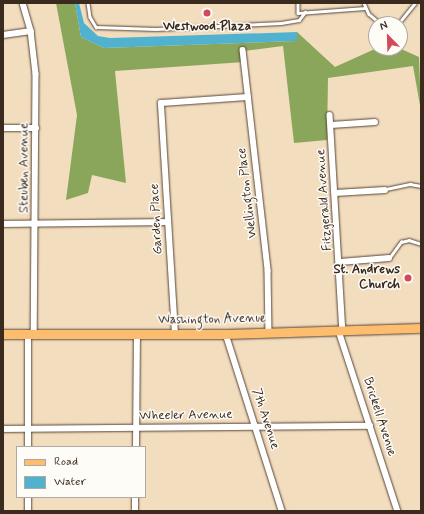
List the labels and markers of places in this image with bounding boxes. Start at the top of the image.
marker: Westwood Plaza [202,8,212,18]
place label: Westwood Plaza [164,19,250,35]
place label: St. Andrews Church [333,263,400,294]
marker: St. Andrews Church [403,273,413,283]

